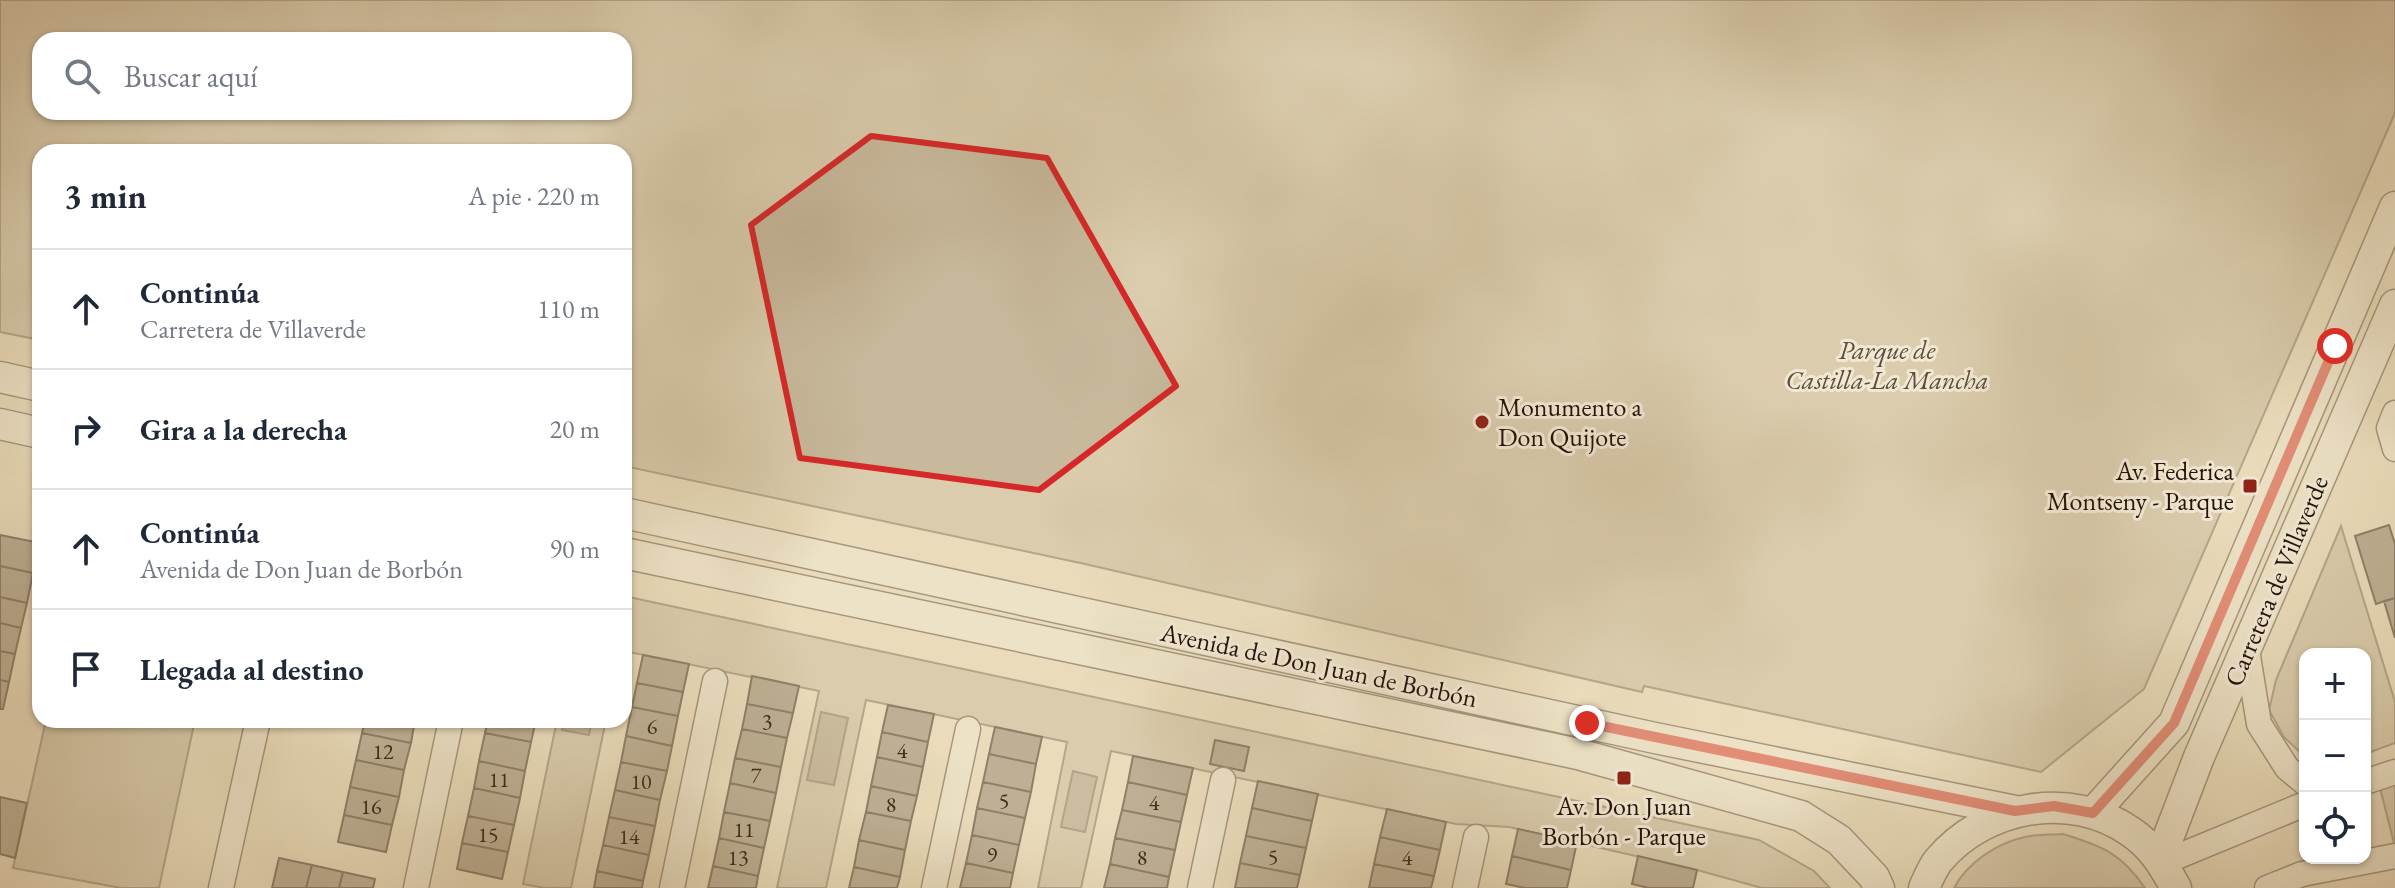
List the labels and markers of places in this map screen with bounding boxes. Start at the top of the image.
place label: Monumento a Don Quijote [1498,390,1643,454]
marker: Monumento a Don Quijote [1473,413,1491,431]
place label: Av. Federica Montseny - Parque [2047,454,2235,518]
marker: Av. Federica Montseny - Parque [2241,477,2259,495]
marker: Av. Don Juan Borbón - Parque [1615,769,1633,787]
place label: Av. Don Juan Borbón - Parque [1542,789,1706,853]

